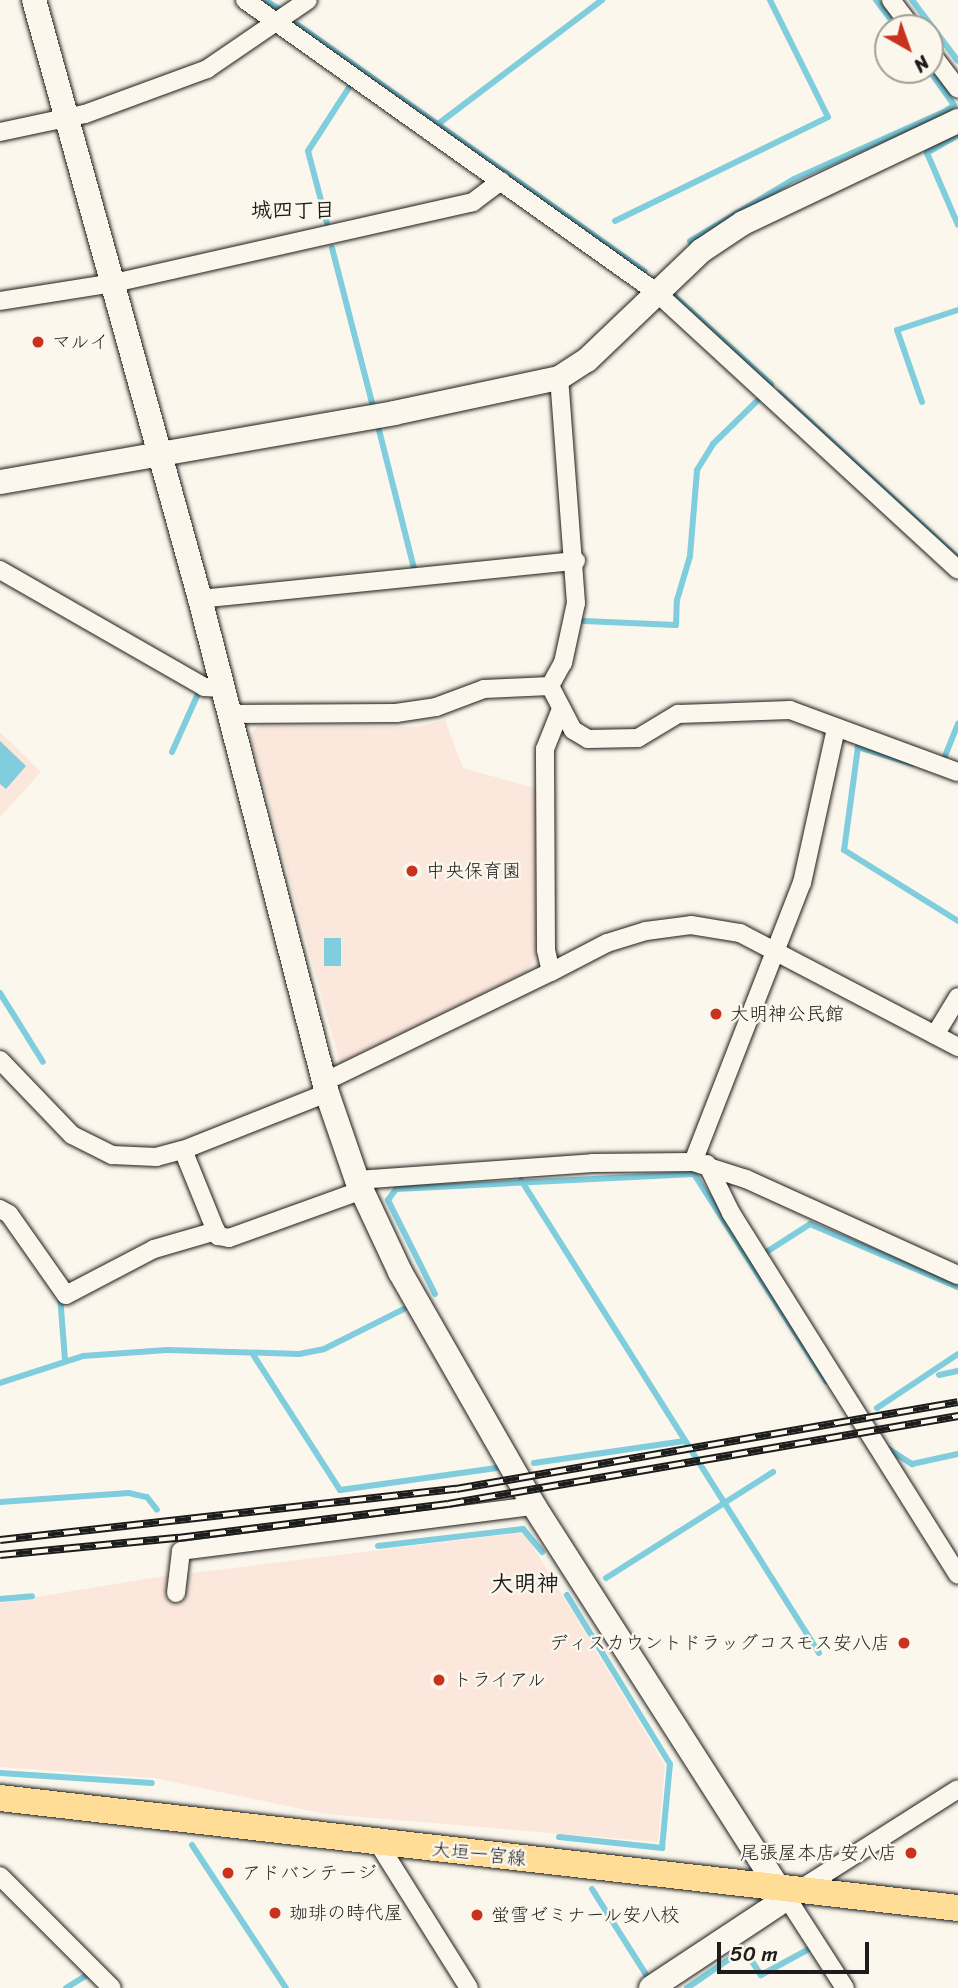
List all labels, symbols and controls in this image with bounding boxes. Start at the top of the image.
north arrow [874,14,944,84]
text: N [906,47,937,81]
district label: 城四丁目 [251,197,335,223]
place label: マルイ [52,331,109,353]
marker: マルイ [30,334,46,350]
place label: 中央保育園 [426,860,521,882]
marker: 中央保育園 [404,863,420,879]
place label: 大明神公民館 [730,1003,844,1025]
marker: 大明神公民館 [708,1006,724,1022]
district label: 大明神 [491,1570,559,1598]
place label: ディスカウントドラッグコスモス安八店 [548,1632,890,1654]
marker: ディスカウントドラッグコスモス安八店 [896,1635,912,1651]
place label: トライアル [453,1669,548,1691]
marker: トライアル [431,1672,447,1688]
street label: 大垣一宮線 [431,1838,527,1870]
place label: 尾張屋本店 安八店 [740,1842,897,1864]
marker: 尾張屋本店 安八店 [903,1845,919,1861]
place label: アドバンテージ [242,1862,375,1884]
marker: アドバンテージ [220,1865,236,1881]
place label: 珈琲の時代屋 [289,1902,403,1924]
place label: 蛍雪ゼミナール安八校 [491,1904,681,1926]
marker: 珈琲の時代屋 [267,1905,283,1921]
marker: 蛍雪ゼミナール安八校 [469,1907,485,1923]
scale bar [720,1928,872,1972]
text: 50 m [730,1935,778,1973]

